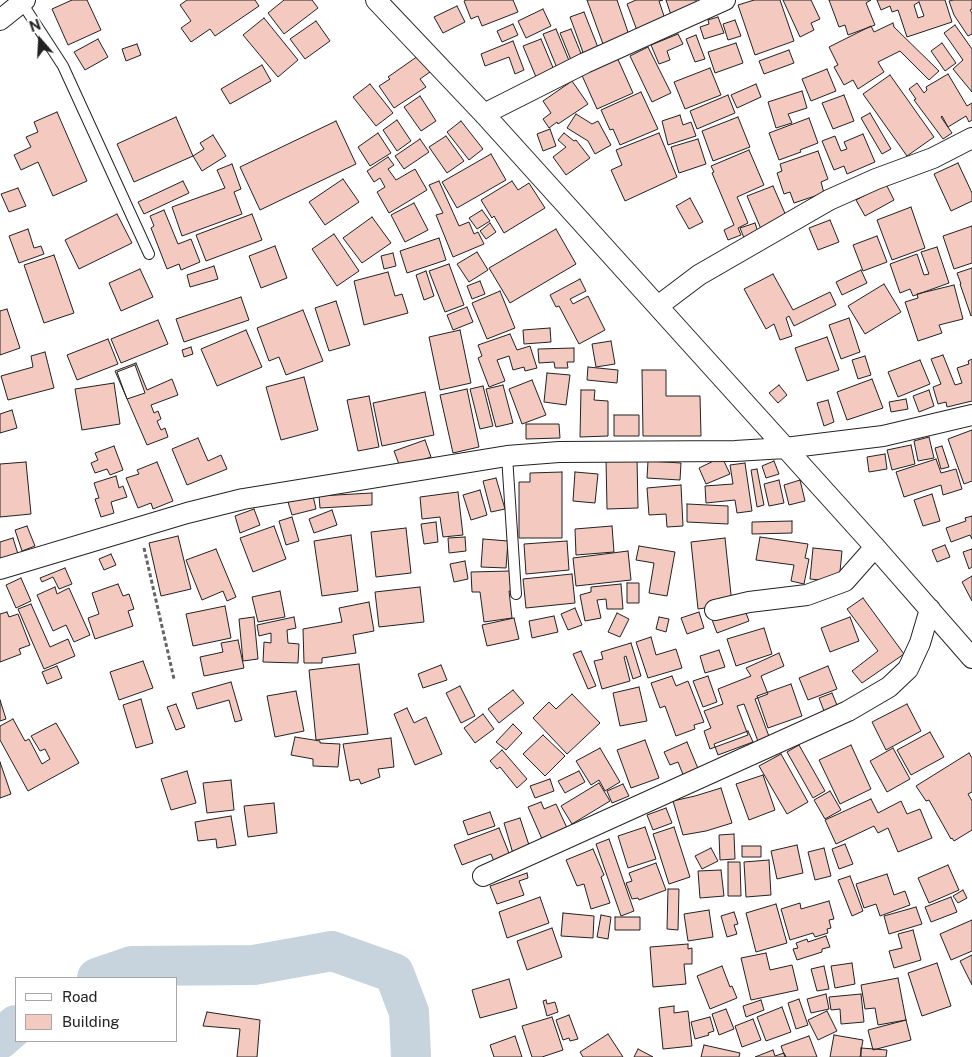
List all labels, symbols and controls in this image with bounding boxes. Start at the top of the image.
north arrow [15,15,65,65]
text: N [27,16,43,35]
legend [15,977,178,1042]
text: Road [62,988,98,1005]
text: Building [62,1013,120,1030]

